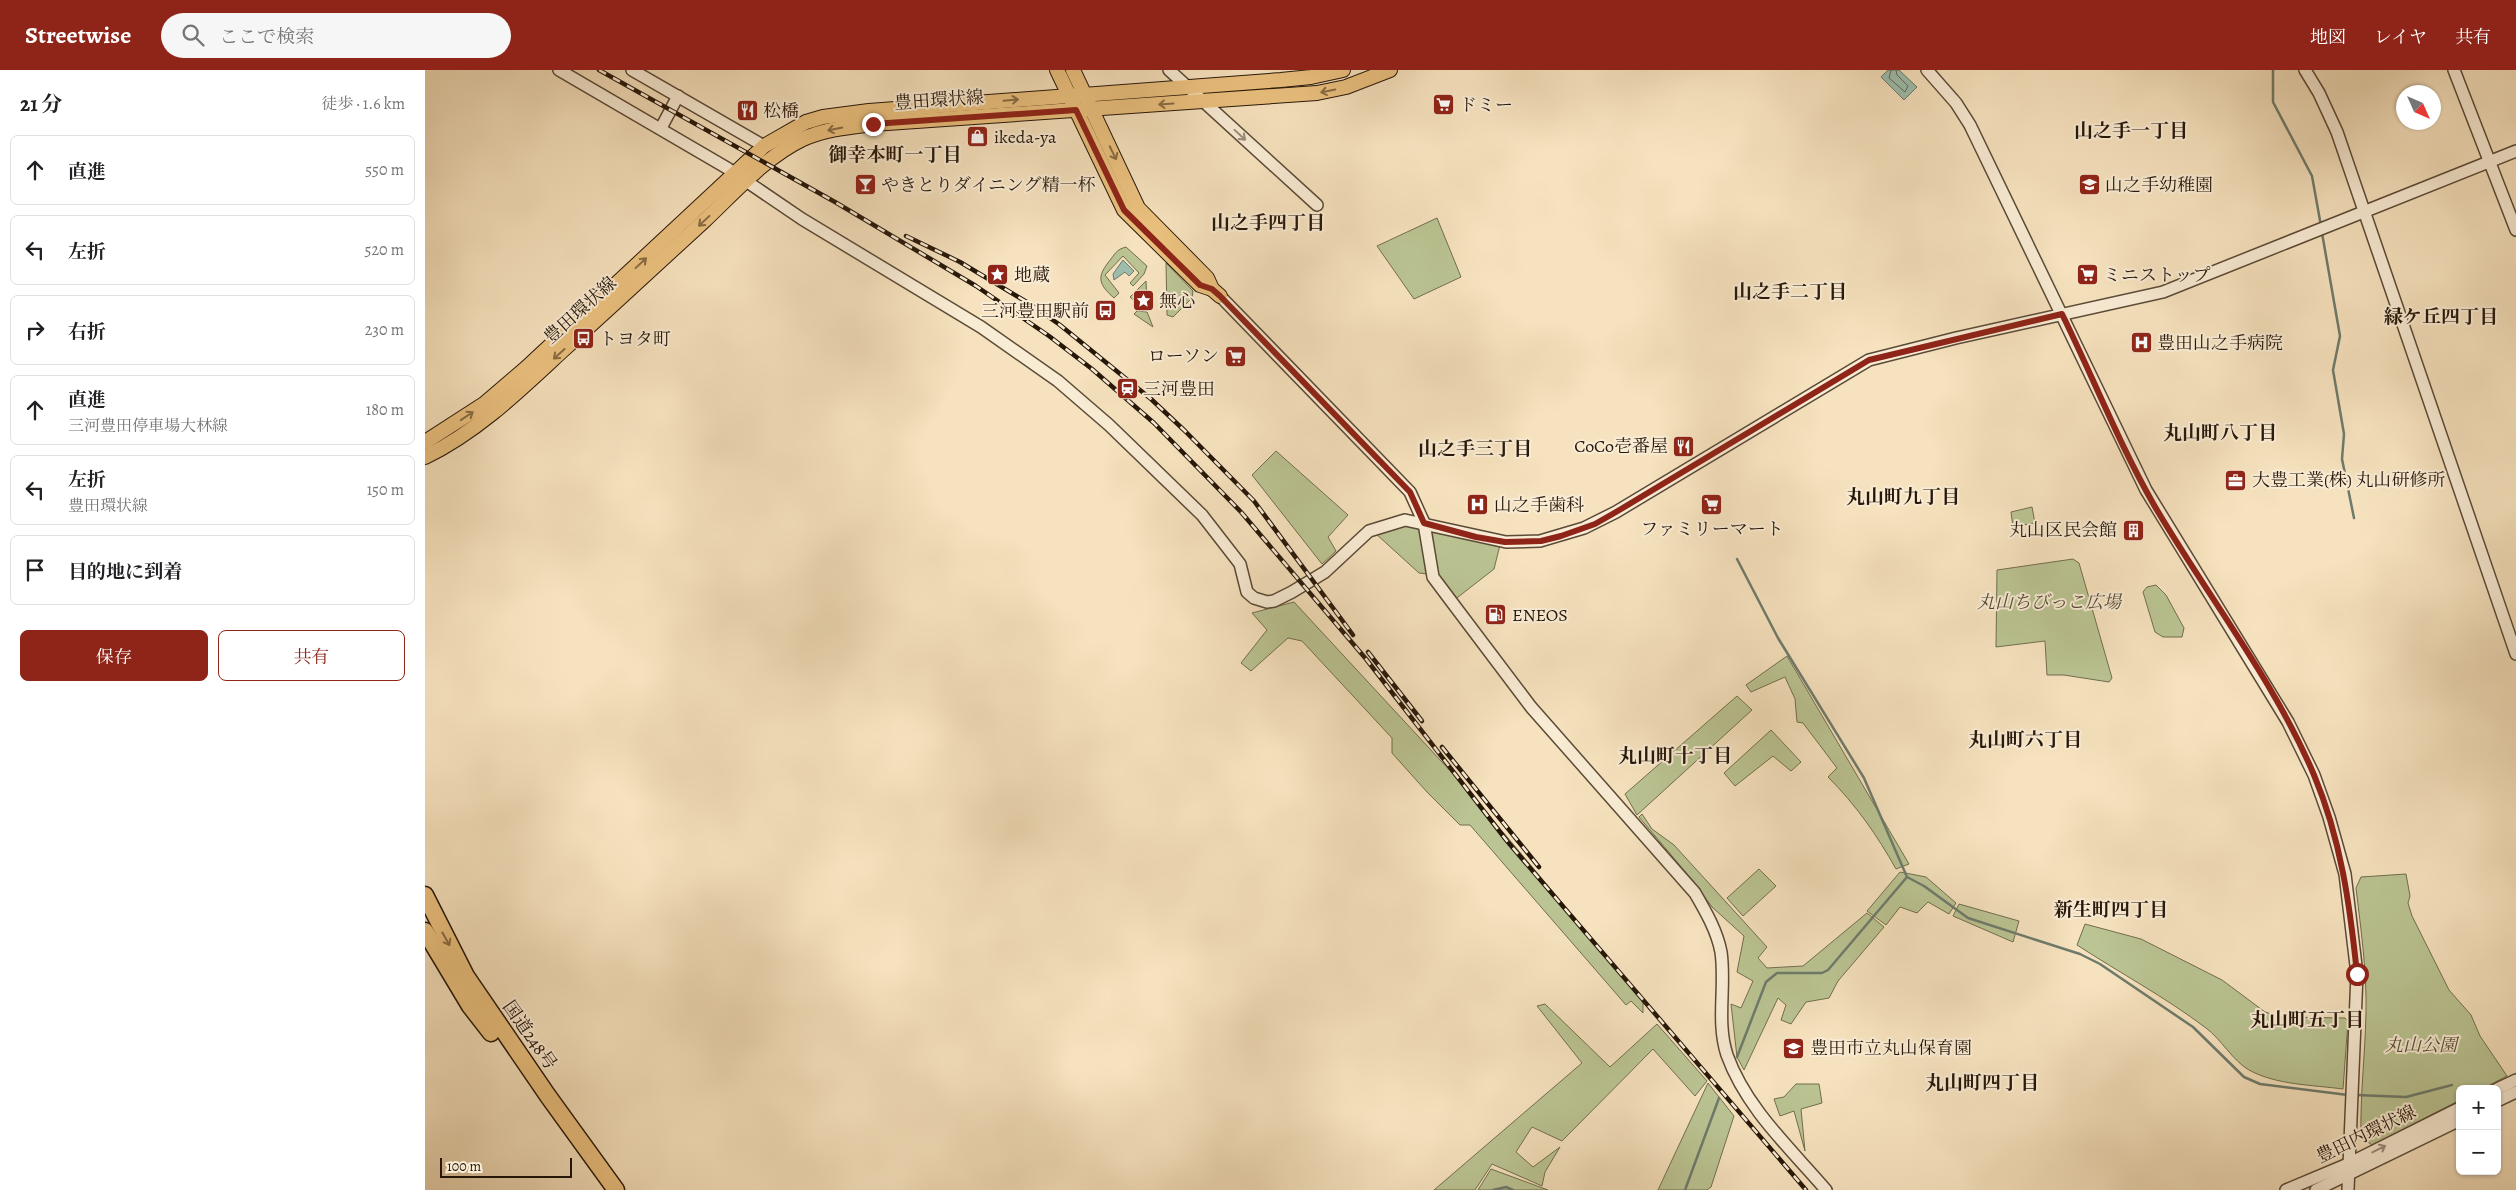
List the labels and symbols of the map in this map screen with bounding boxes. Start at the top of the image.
street label: 豊田環状線 [893,85,985,115]
north arrow [2396,85,2441,130]
one-way arrow [1320,86,1336,96]
supermarket icon: ドミー [1431,93,1455,117]
place label: ドミー [1459,93,1513,117]
one-way arrow [1003,95,1019,105]
restaurant icon: 松橋 [735,99,759,123]
place label: 松橋 [763,99,799,123]
one-way arrow [1158,100,1174,109]
route end [862,113,885,136]
district label: 山之手一丁目 [2074,118,2188,144]
one-way arrow [828,125,844,134]
shop icon: ikeda-ya [966,125,990,149]
place label: ikeda-ya [994,125,1057,149]
one-way arrow [1233,129,1246,141]
district label: 御幸本町一丁目 [828,142,962,168]
one-way arrow [1108,145,1118,160]
bar icon: やきとりダイニング精一杯 [853,173,877,197]
place label: やきとりダイニング精一杯 [881,173,1096,197]
school or university icon: 山之手幼稚園 [2077,173,2101,197]
place label: 山之手幼稚園 [2105,173,2213,197]
district label: 山之手四丁目 [1211,210,1325,236]
one-way arrow [698,215,711,227]
one-way arrow [634,257,647,268]
place icon: 地蔵 [986,263,1010,287]
place label: 地蔵 [1014,263,1050,287]
supermarket icon: ミニストップ [2075,263,2099,287]
place label: ミニストップ [2103,263,2210,287]
street label: 豊田環状線 [539,271,621,349]
district label: 山之手二丁目 [1733,279,1847,305]
place icon: 無心 [1131,289,1155,313]
place label: 無心 [1159,289,1195,313]
place label: 三河豊田駅前 [981,299,1089,323]
bus stop icon: 三河豊田駅前 [1093,299,1117,323]
district label: 緑ケ丘四丁目 [2384,304,2498,330]
bus stop icon: トヨタ町 [571,327,595,351]
place label: トヨタ町 [599,327,671,351]
hospital icon: 豊田山之手病院 [2129,331,2153,355]
place label: 豊田山之手病院 [2157,331,2283,355]
place label: ローソン [1148,344,1219,368]
supermarket icon: ローソン [1223,344,1247,368]
one-way arrow [552,348,565,360]
station icon: 三河豊田 [1115,377,1139,401]
place label: 三河豊田 [1143,377,1215,401]
one-way arrow [459,411,473,421]
district label: 丸山町八丁目 [2163,420,2277,446]
place label: CoCo壱番屋 [1574,434,1668,458]
restaurant icon: CoCo壱番屋 [1672,434,1696,458]
district label: 山之手三丁目 [1418,436,1532,462]
office icon: 大豊工業(株) 丸山研修所 [2224,468,2248,492]
place label: 大豊工業(株) 丸山研修所 [2252,468,2445,492]
district label: 丸山町九丁目 [1846,484,1960,510]
supermarket icon: ファミリーマート [1700,492,1724,516]
hospital icon: 山之手歯科 [1466,493,1490,517]
place label: 山之手歯科 [1494,493,1584,517]
place label: ファミリーマート [1640,517,1784,541]
place label: 丸山区民会館 [2009,518,2117,542]
building icon: 丸山区民会館 [2121,518,2145,542]
park label: 丸山ちびっこ広場 [1977,590,2123,614]
fuel station icon: ENEOS [1484,603,1508,627]
place label: ENEOS [1512,603,1568,627]
district label: 丸山町六丁目 [1968,727,2082,753]
district label: 丸山町十丁目 [1618,743,1732,769]
district label: 新生町四丁目 [2054,897,2168,923]
one-way arrow [442,931,452,945]
route start [2346,963,2369,986]
street label: 国道248号 [497,996,563,1074]
district label: 丸山町五丁目 [2250,1007,2364,1033]
park label: 丸山公園 [2385,1033,2460,1057]
school or university icon: 豊田市立丸山保育園 [1782,1036,1806,1060]
place label: 豊田市立丸山保育園 [1810,1036,1972,1060]
district label: 丸山町四丁目 [1925,1070,2039,1096]
street label: 豊田内環状線 [2312,1100,2420,1168]
one-way arrow [2371,1144,2386,1153]
scale bar [440,1155,573,1178]

